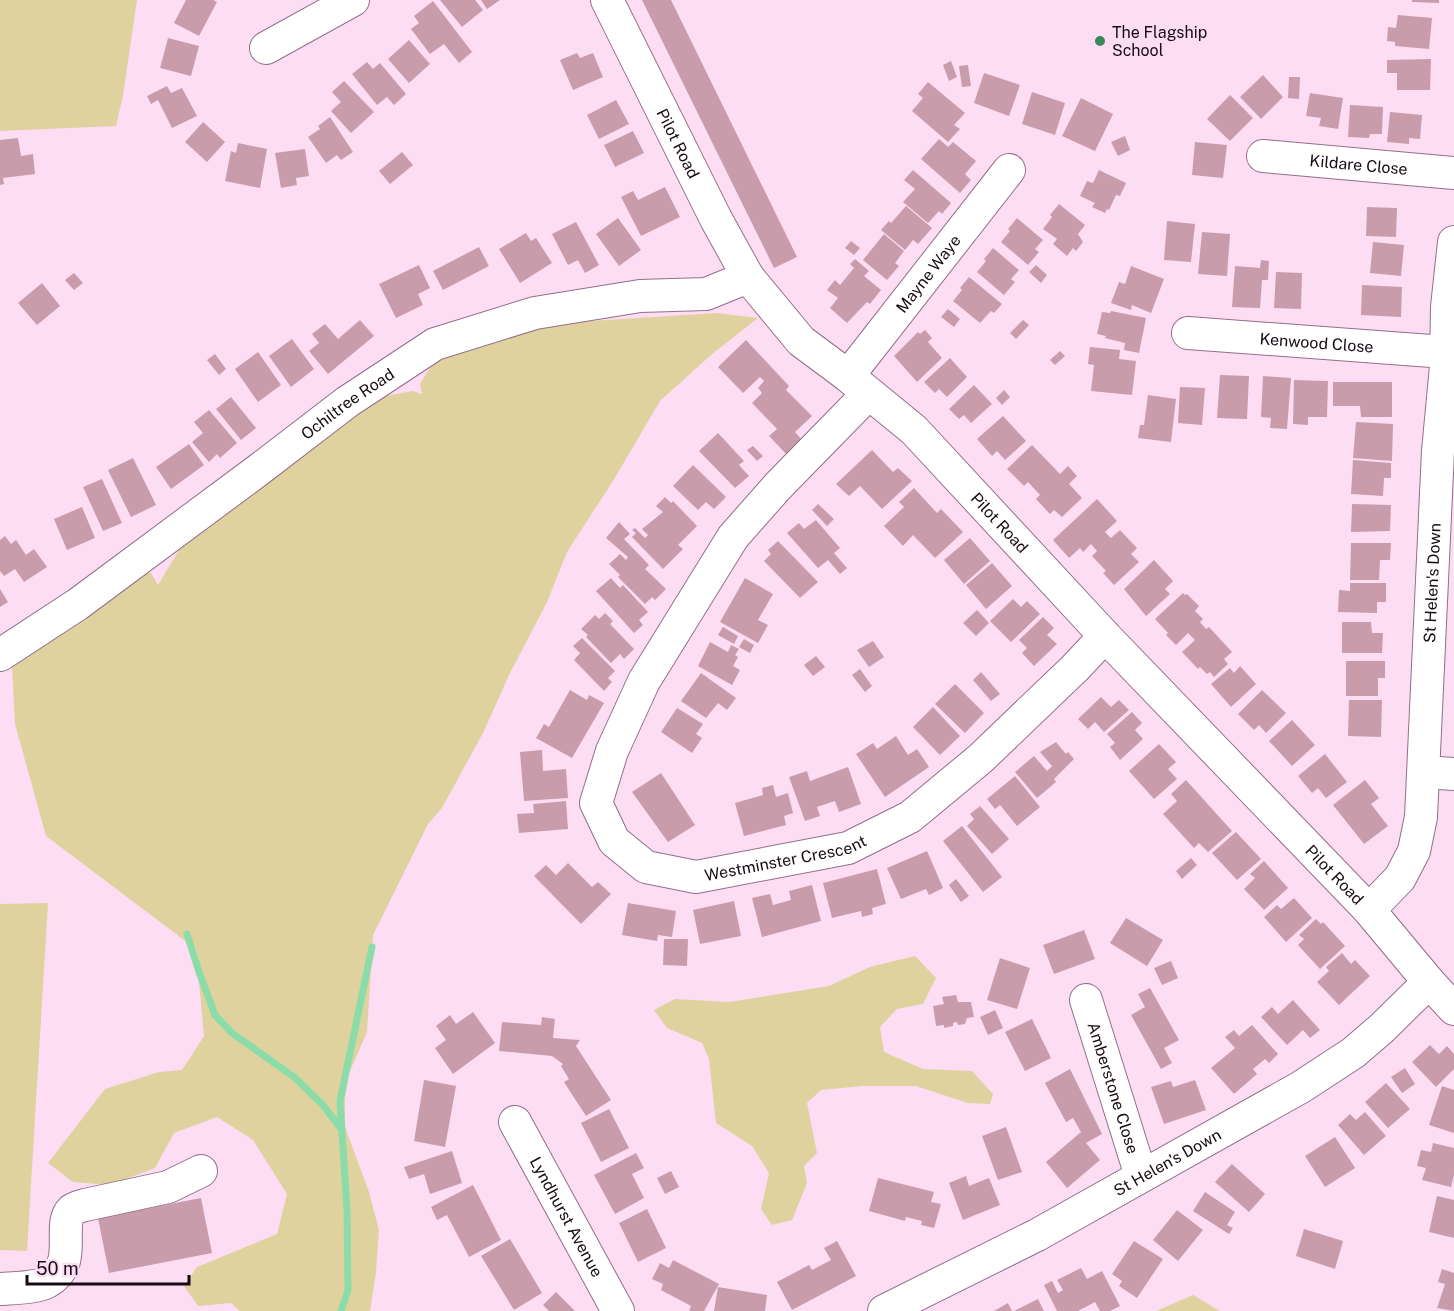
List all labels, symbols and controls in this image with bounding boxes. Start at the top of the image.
place label: The Flagship School [1112,23,1207,60]
marker: The Flagship School [1093,34,1107,48]
street label: Pilot Road [653,105,704,181]
street label: Kildare Close [1309,151,1409,178]
street label: Mayne Waye [892,231,964,316]
street label: Kenwood Close [1259,329,1374,356]
street label: Ochiltree Road [297,364,398,443]
street label: Pilot Road [967,488,1032,557]
street label: St Helen's Down [1420,522,1444,643]
street label: Westminster Crescent [703,831,869,885]
street label: Pilot Road [1302,841,1368,908]
street label: Amberstone Close [1084,1020,1143,1156]
street label: St Helen's Down [1110,1124,1224,1200]
street label: Lyndhurst Avenue [526,1153,607,1280]
scale bar [27,1248,189,1286]
text: 50 m [36,1258,79,1279]

